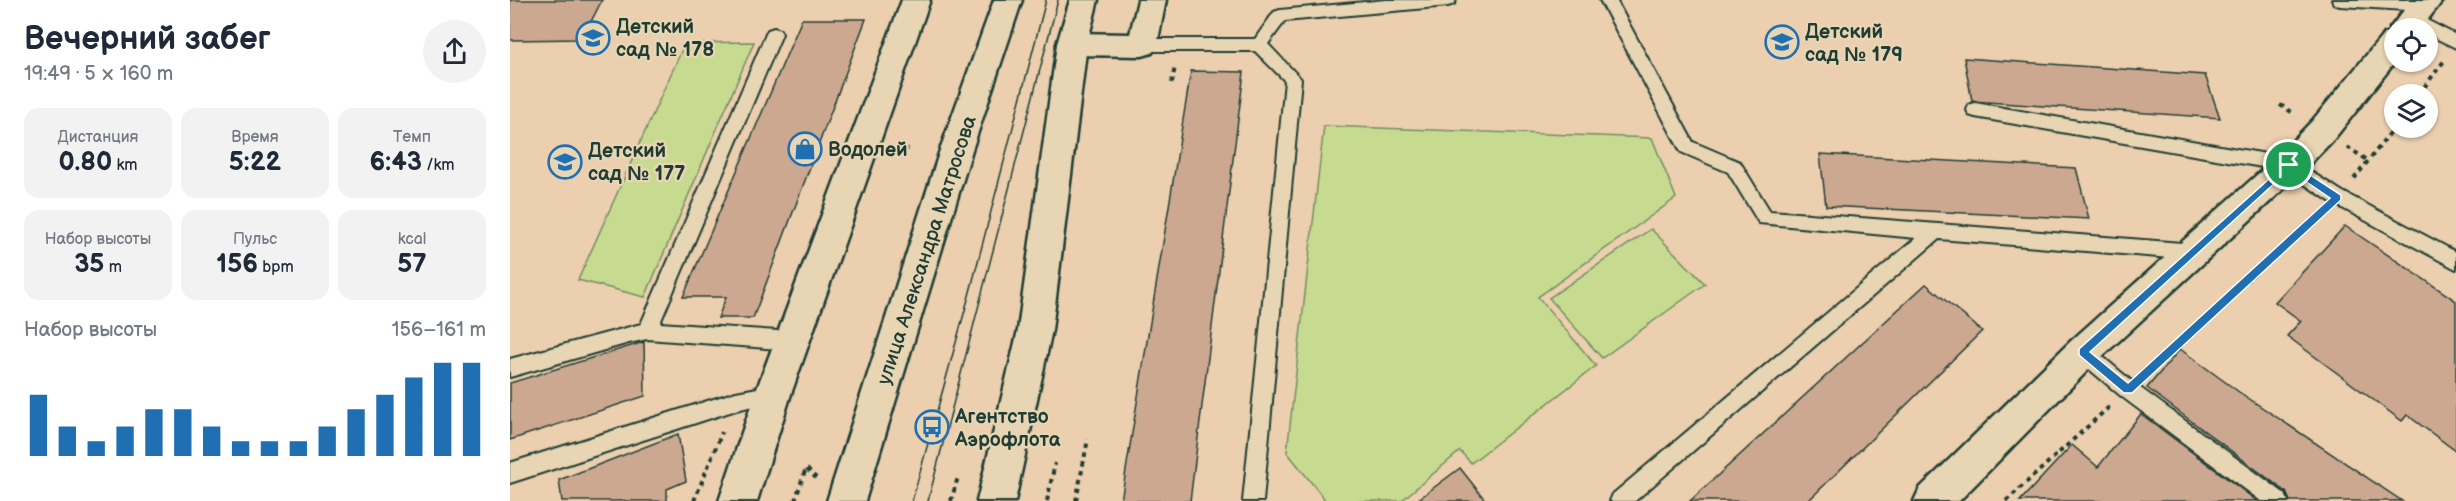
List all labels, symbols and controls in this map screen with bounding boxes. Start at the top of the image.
place label: Детский сад № 178 [616,15,714,62]
map controls [2384,18,2438,138]
button: locate [2384,18,2438,72]
text: Вечерний забег [24,19,271,59]
button: share [423,20,486,83]
school or university icon: Детский сад № 178 [575,20,611,56]
place label: Детский сад № 179 [1805,20,1903,67]
school or university icon: Детский сад № 179 [1764,24,1800,60]
text: 19:49 · 5 × 160 m [24,62,173,86]
button: layers [2384,84,2438,138]
street label: улица Александра Матросова [872,113,982,388]
text: Дистанция [58,128,138,147]
text: Время [231,128,279,147]
text: Темп [393,128,431,147]
shop icon: Водолей [787,131,823,167]
place label: Водолей [828,138,908,162]
place label: Детский сад № 177 [588,139,685,186]
pin [2263,139,2314,190]
school or university icon: Детский сад № 177 [547,144,583,180]
text: 0.80 [58,147,112,178]
text: 5:22 [229,147,281,178]
text: 6:43 [369,147,422,178]
icon: arrive [2272,148,2305,181]
text: km [112,156,138,175]
text: /km [422,156,455,175]
text: Набор высоты [45,230,151,249]
text: Пульс [233,230,277,249]
text: kcal [398,230,426,249]
text: 35 [74,249,104,280]
text: 156 [216,249,258,280]
text: 57 [397,249,427,280]
text: m [104,258,122,277]
text: bpm [258,258,294,277]
text: Набор высоты [24,318,157,342]
text: 156–161 m [392,318,486,342]
place label: Агентство Аэрофлота [954,405,1061,452]
bus stop icon: Агентство Аэрофлота [914,409,950,445]

